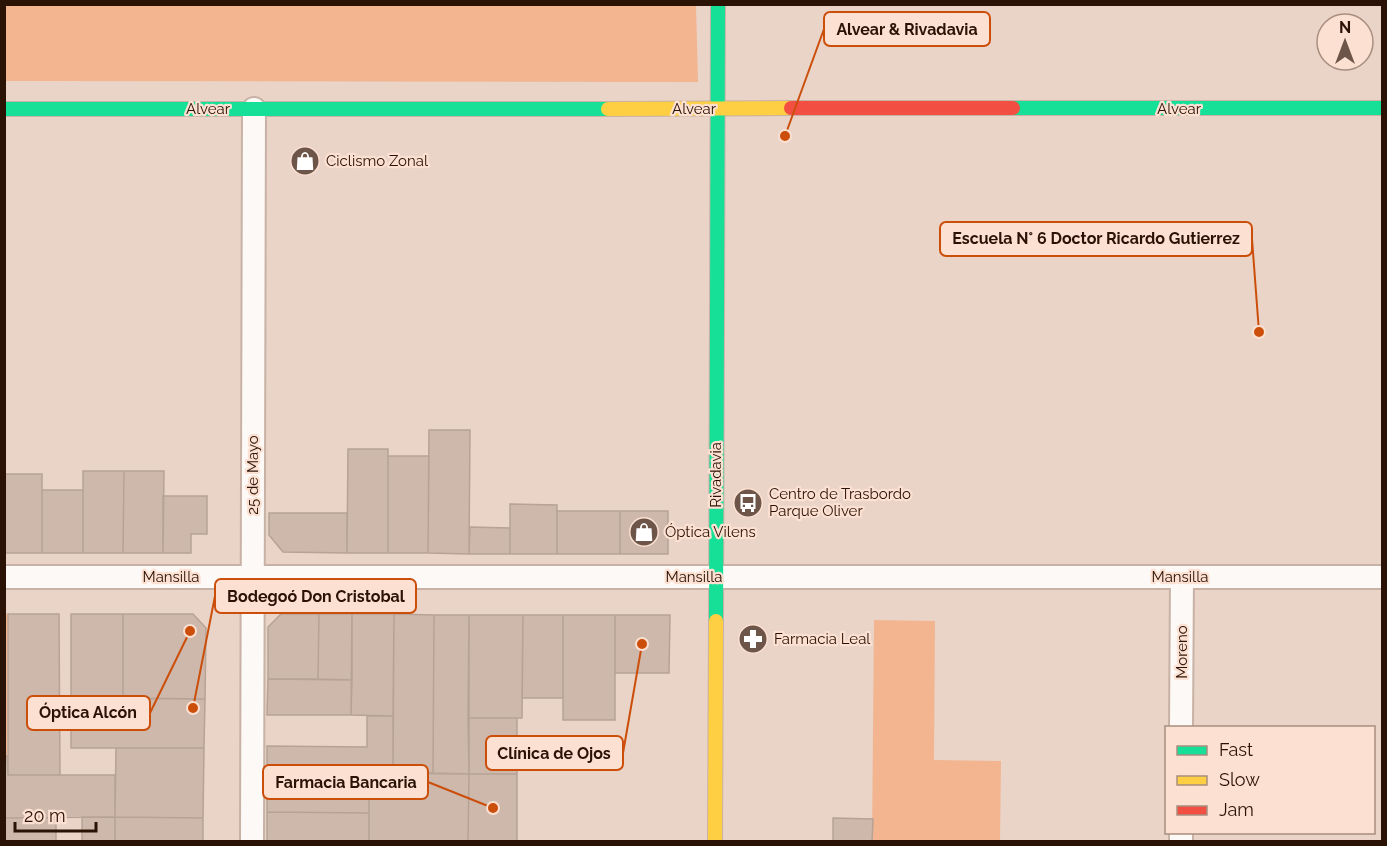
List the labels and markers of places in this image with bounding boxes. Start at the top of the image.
callout: Alvear & Rivadavia [824,12,990,46]
shop icon: Ciclismo Zonal [289,145,321,177]
place label: Ciclismo Zonal [326,152,429,170]
callout: Escuela N° 6 Doctor Ricardo Gutierrez [940,222,1252,256]
place label: Centro de Trasbordo Parque Oliver [769,485,911,520]
bus stop icon: Centro de Trasbordo Parque Oliver [732,487,764,519]
shop icon: Óptica Vilens [628,516,660,548]
place label: Óptica Vilens [665,523,756,541]
callout: Bodegoó Don Cristobal [215,579,416,613]
pharmacy icon: Farmacia Leal [737,623,769,655]
place label: Farmacia Leal [774,630,871,648]
callout: Óptica Alcón [27,696,150,730]
callout: Clínica de Ojos [486,736,623,770]
callout: Farmacia Bancaria [263,765,428,799]

